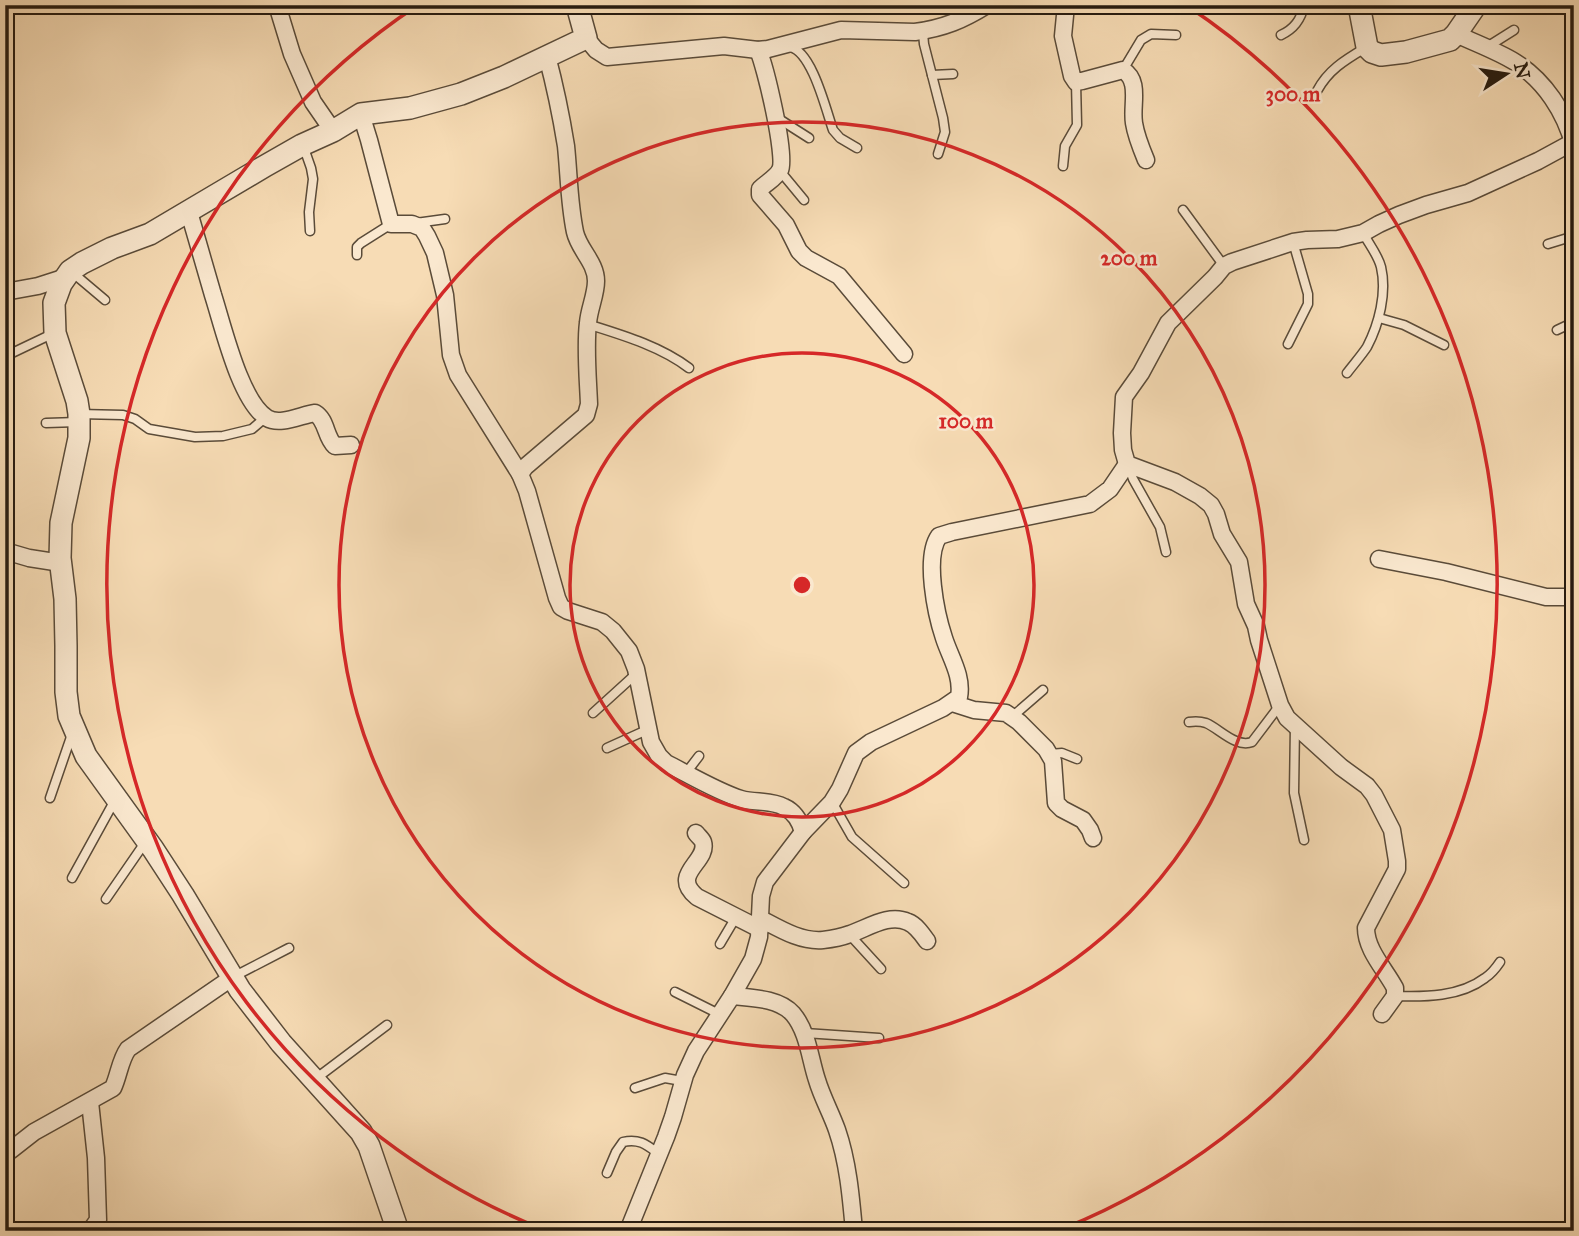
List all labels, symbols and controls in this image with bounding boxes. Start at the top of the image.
north arrow [1470,38,1540,108]
text: N [1509,60,1535,81]
text: 300 m [1265,81,1321,107]
text: 200 m [1101,245,1158,271]
text: 100 m [939,408,994,434]
centre of rings [790,573,814,597]

